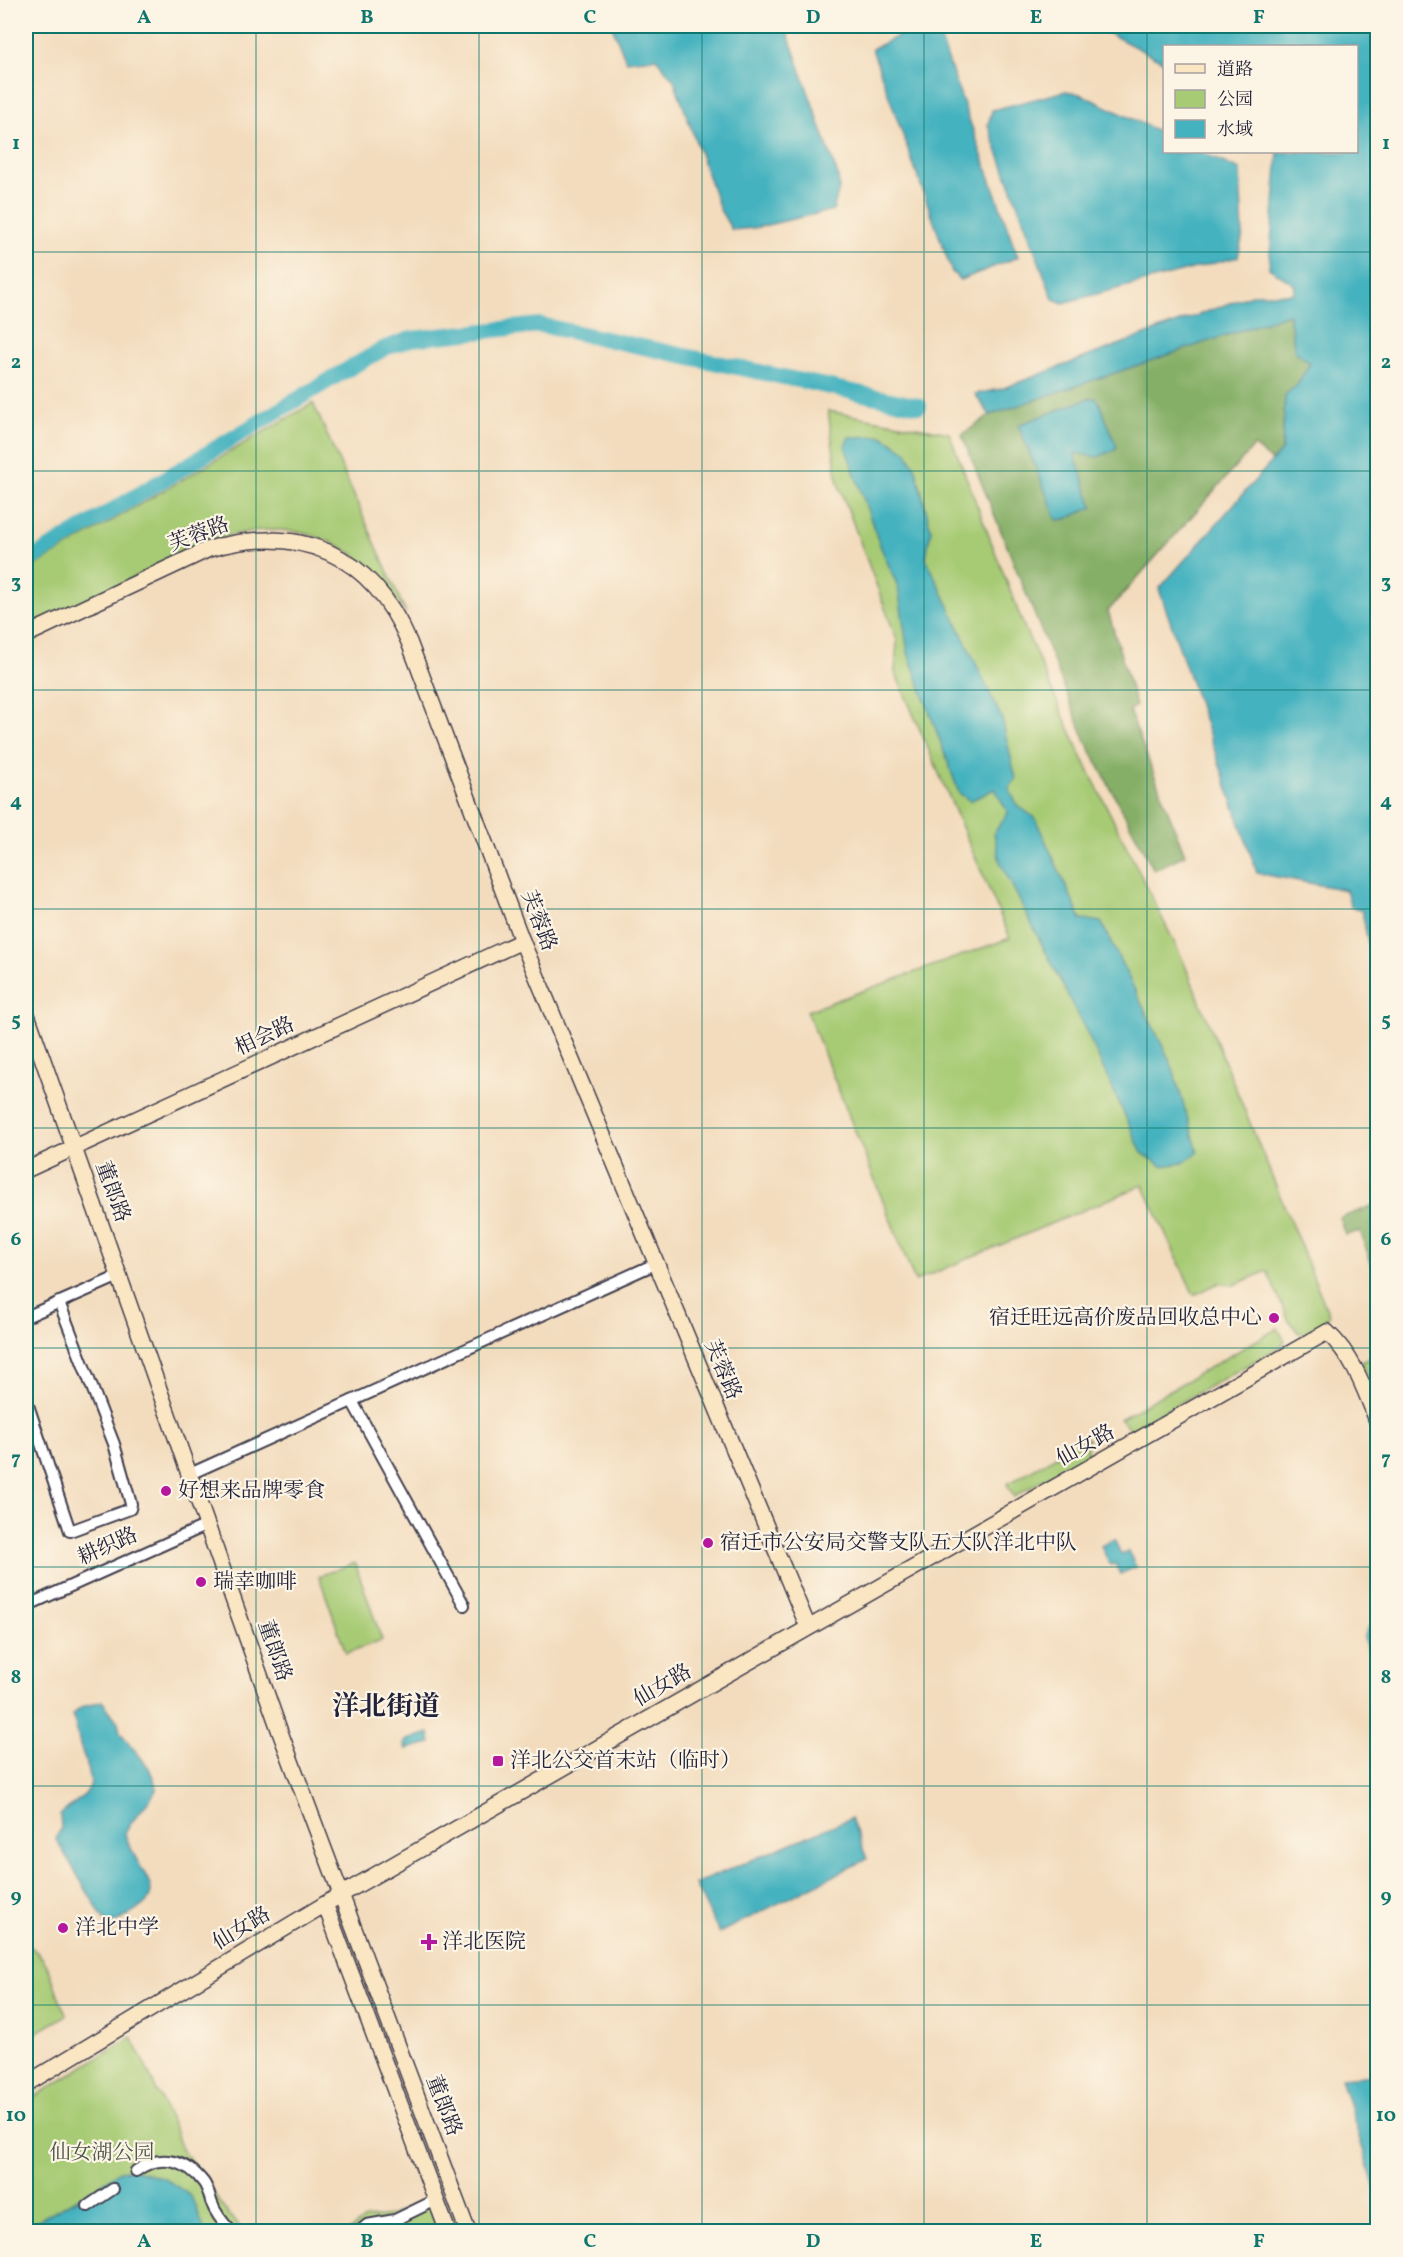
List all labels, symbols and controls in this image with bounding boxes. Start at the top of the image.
text: A [137,4,151,32]
text: B [360,4,374,32]
text: C [584,4,597,32]
text: D [806,4,820,32]
text: E [1030,4,1042,32]
text: F [1253,4,1265,32]
legend [1163,45,1358,153]
text: 道路 [1217,58,1253,83]
text: 公园 [1217,88,1253,113]
text: 水域 [1217,118,1253,143]
text: 1 [12,130,20,158]
text: 1 [1382,130,1390,158]
text: 2 [11,349,21,377]
text: 2 [1381,349,1391,377]
street label: 芙蓉路 [164,511,234,559]
text: 3 [11,569,21,597]
text: 3 [1381,569,1391,597]
text: 4 [10,788,22,816]
text: 4 [1380,788,1392,816]
street label: 芙蓉路 [513,886,563,956]
text: 5 [11,1007,21,1035]
text: 5 [1381,1007,1391,1035]
street label: 相会路 [230,1011,300,1063]
street label: 董郎路 [88,1157,136,1227]
text: 6 [11,1226,22,1254]
text: 6 [1381,1226,1392,1254]
place label: 宿迁旺远高价废品回收总中心 [989,1304,1262,1333]
marker: 宿迁旺远高价废品回收总中心 [1267,1311,1281,1325]
street label: 芙蓉路 [696,1335,748,1405]
street label: 仙女路 [1051,1418,1121,1474]
text: 7 [11,1445,21,1473]
text: 7 [1381,1445,1391,1473]
place label: 好想来品牌零食 [178,1477,325,1506]
marker: 好想来品牌零食 [159,1484,173,1498]
street label: 耕织路 [73,1521,143,1573]
place label: 宿迁市公安局交警支队五大队洋北中队 [720,1529,1077,1558]
marker: 宿迁市公安局交警支队五大队洋北中队 [701,1536,715,1550]
place label: 瑞幸咖啡 [213,1568,297,1597]
marker: 瑞幸咖啡 [194,1575,208,1589]
street label: 董郎路 [250,1616,298,1686]
street label: 仙女路 [628,1658,698,1714]
text: 8 [11,1664,21,1692]
text: 8 [1381,1664,1391,1692]
district label: 洋北街道 [332,1689,440,1727]
place label: 洋北公交首末站（临时） [510,1747,741,1776]
marker: 洋北公交首末站（临时） [491,1754,505,1768]
text: 9 [10,1883,22,1911]
text: 9 [1380,1883,1392,1911]
street label: 仙女路 [208,1900,276,1958]
place label: 洋北中学 [75,1914,159,1943]
marker: 洋北中学 [56,1921,70,1935]
place label: 洋北医院 [442,1928,526,1957]
marker: 洋北医院 [420,1933,438,1951]
street label: 董郎路 [418,2071,468,2141]
text: 10 [6,2102,26,2130]
text: 10 [1376,2102,1396,2130]
park label: 仙女湖公园 [50,2139,155,2168]
text: A [137,2228,151,2256]
text: B [360,2228,374,2256]
text: C [584,2228,597,2256]
text: D [806,2228,820,2256]
text: E [1030,2228,1042,2256]
text: F [1253,2228,1265,2256]

